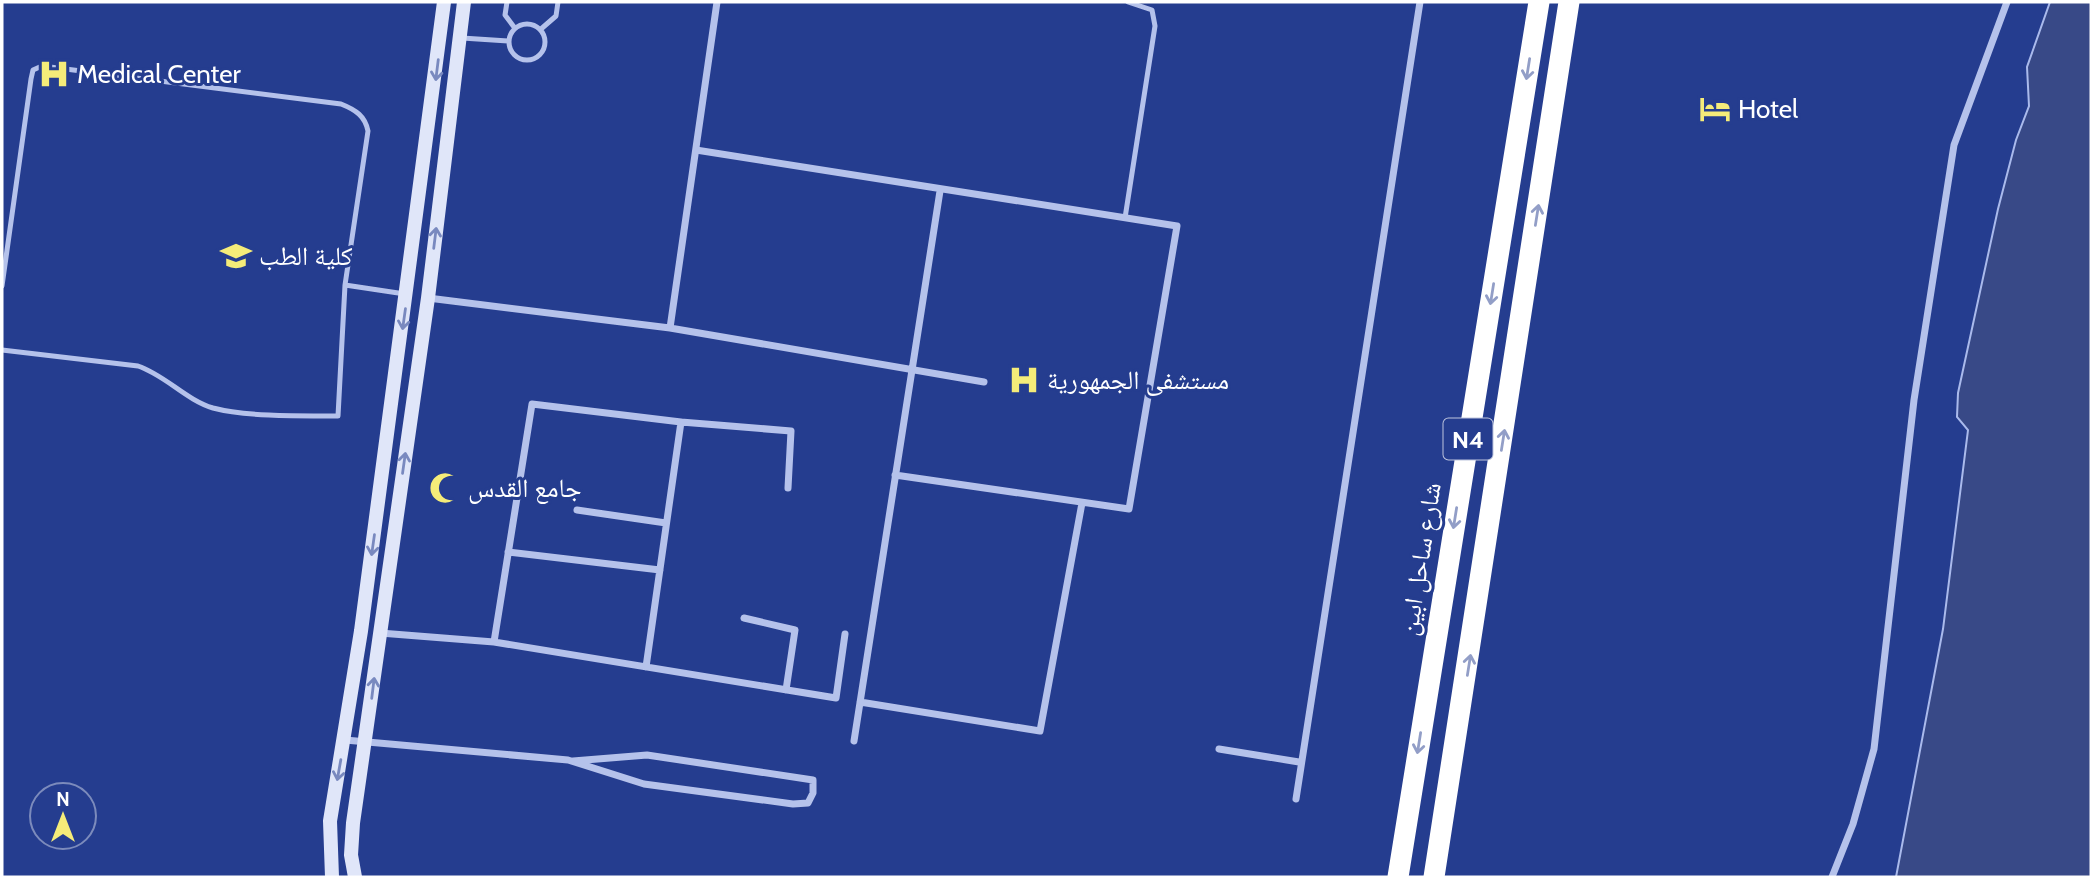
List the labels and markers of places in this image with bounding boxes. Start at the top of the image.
hospital icon: Medical Center [37,57,71,91]
place label: Medical Center [77,58,242,90]
hotel icon: Hotel [1698,92,1732,126]
place label: Hotel [1738,93,1798,125]
school or university icon: كلية الطب [219,239,253,273]
place label: كلية الطب [259,240,353,272]
hospital icon: مستشفى الجمهورية [1007,363,1041,397]
place label: مستشفى الجمهورية [1047,364,1229,396]
mosque icon: جامع القدس [428,471,462,505]
place label: جامع القدس [468,472,582,505]

